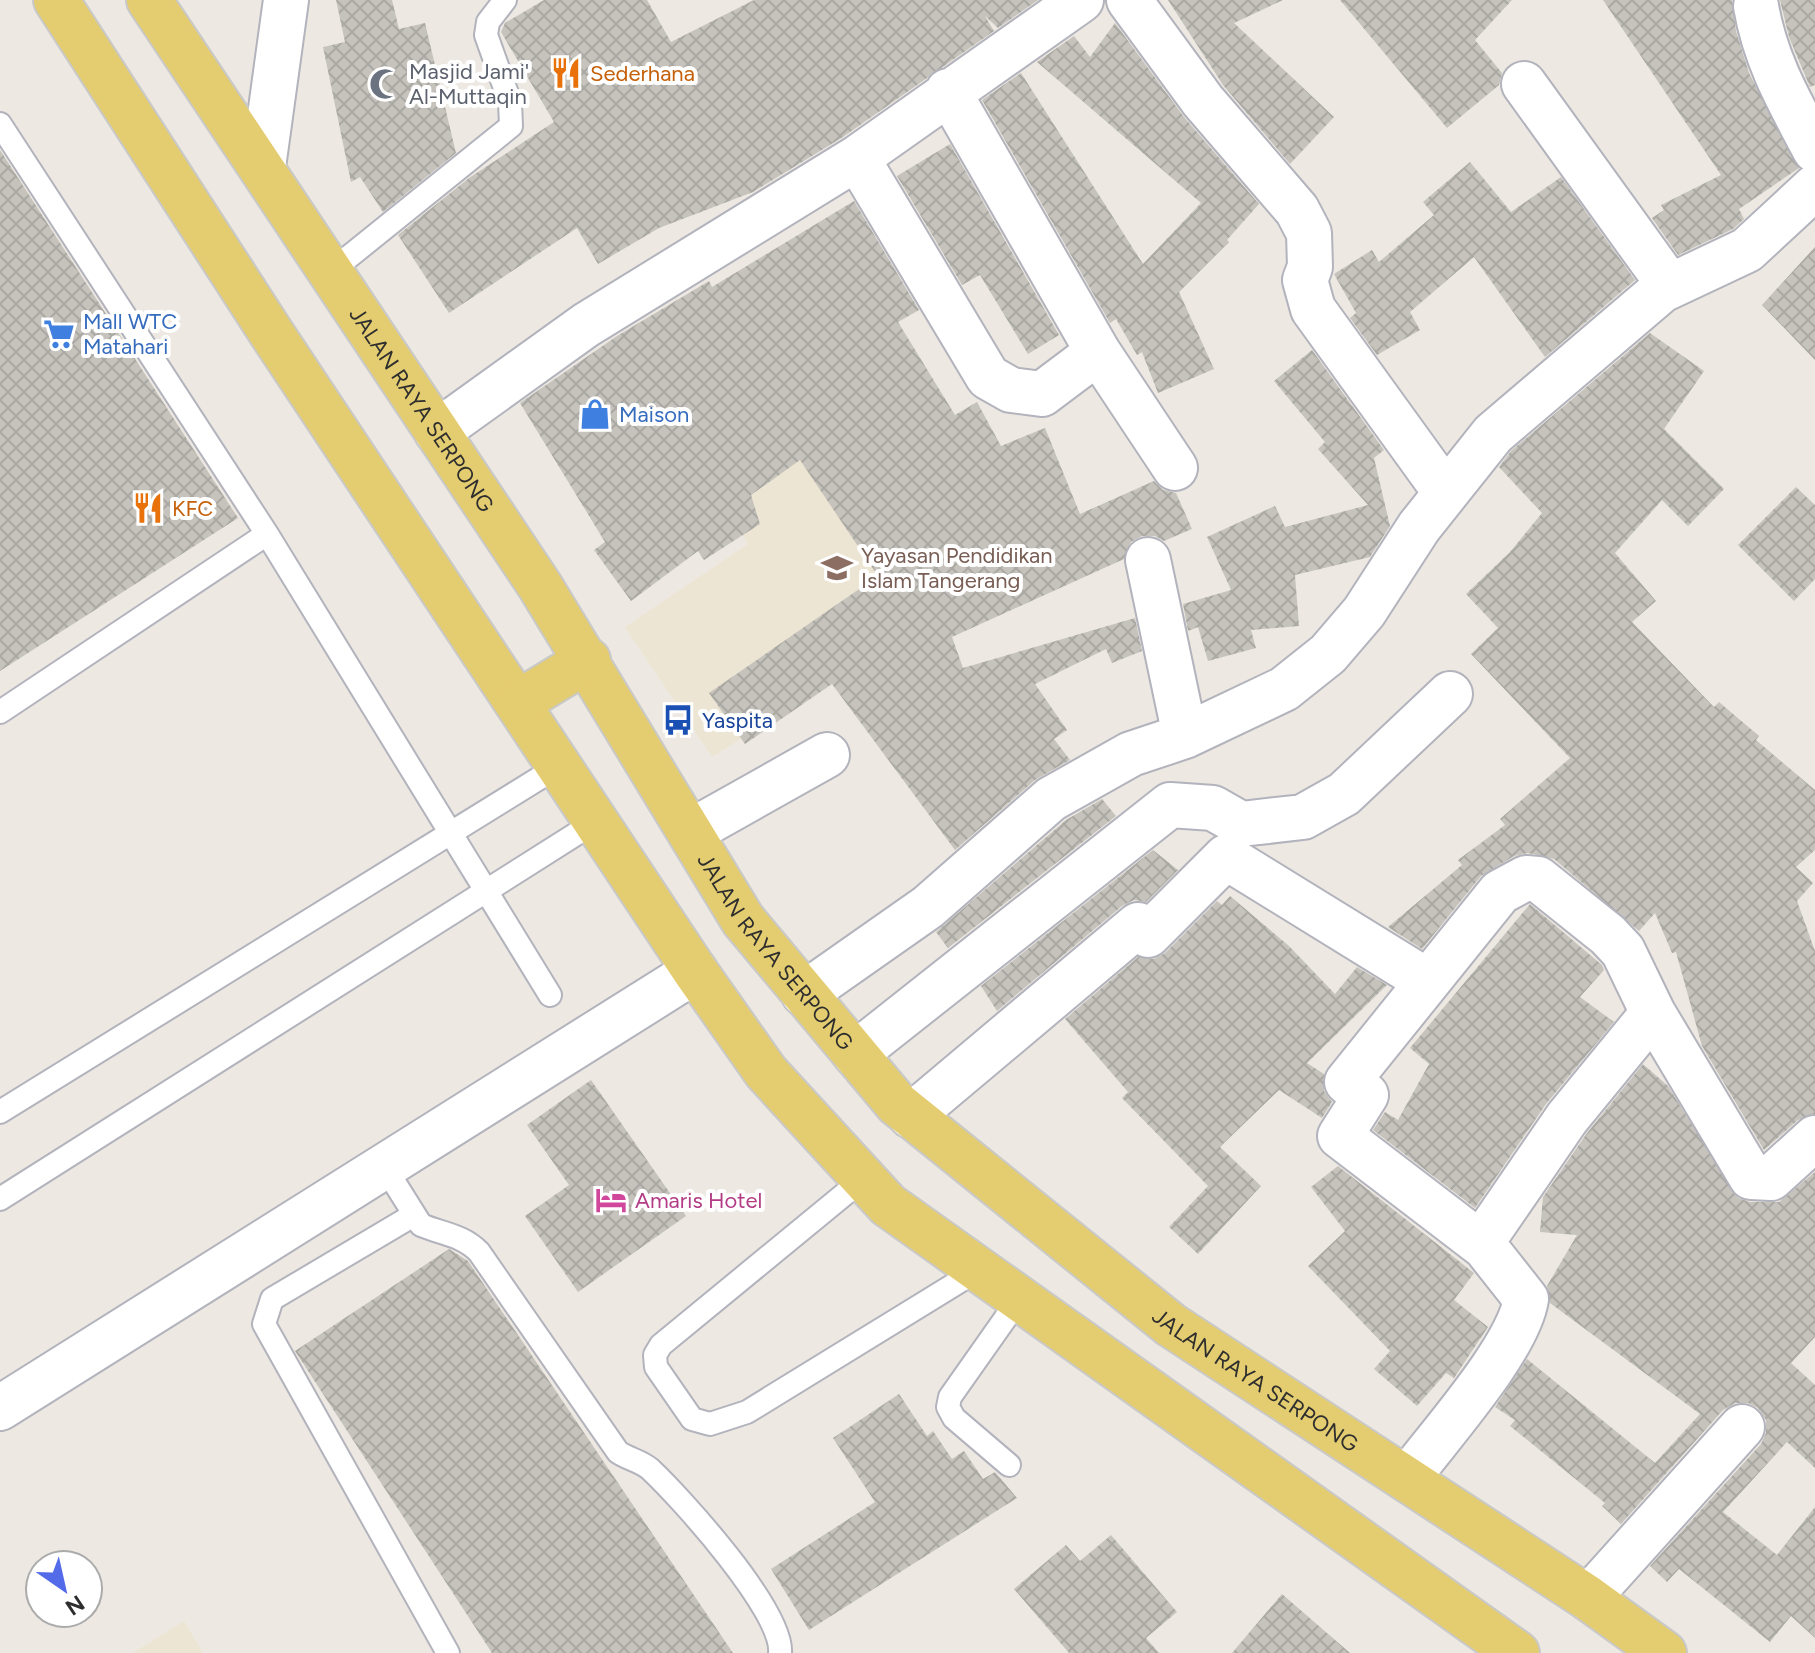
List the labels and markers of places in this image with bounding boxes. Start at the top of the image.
restaurant icon: Sederhana [549,56,583,90]
place label: Masjid Jami' Al-Muttaqin [409,58,529,110]
place label: Sederhana [590,60,695,87]
mosque icon: Masjid Jami' Al-Muttaqin [368,67,402,101]
place label: Mall WTC Matahari [83,308,177,360]
supermarket icon: Mall WTC Matahari [42,317,76,351]
shop icon: Maison [578,397,612,431]
place label: Maison [619,401,689,428]
restaurant icon: KFC [131,491,165,525]
place label: KFC [172,495,213,522]
place label: Yayasan Pendidikan Islam Tangerang [861,542,1052,594]
school or university icon: Yayasan Pendidikan Islam Tangerang [820,551,854,585]
bus stop icon: Yaspita [661,703,695,737]
place label: Yaspita [702,707,773,734]
hotel icon: Amaris Hotel [594,1183,628,1217]
place label: Amaris Hotel [635,1187,762,1214]

